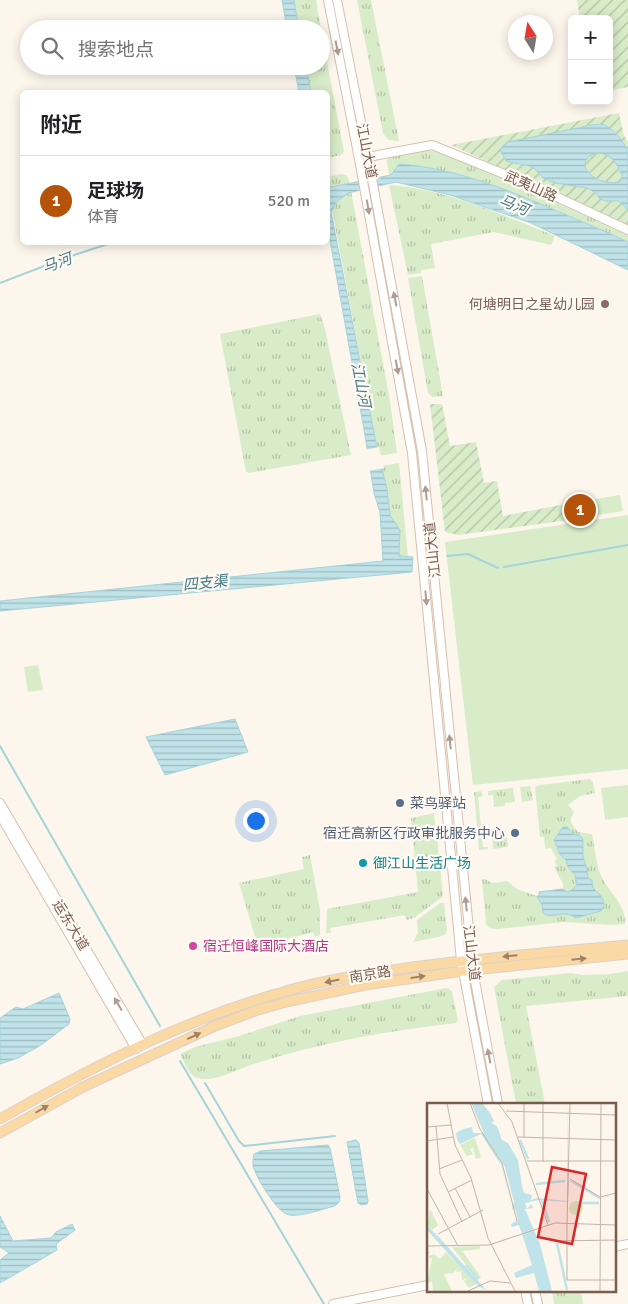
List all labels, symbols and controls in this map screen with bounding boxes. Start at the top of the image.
north arrow [508,15,553,60]
map controls [568,15,613,105]
button: + [568,15,613,60]
search box [20,20,330,75]
icon: search [38,34,66,62]
text: 搜索地点 [78,38,154,62]
one-way arrow [334,40,342,56]
button: − [568,60,613,105]
text: 附近 [40,112,82,138]
street label: 江山大道 [353,122,380,180]
street label: 武夷山路 [502,167,560,206]
text: 足球场 [87,179,144,203]
text: 1 [52,191,60,211]
text: 520 m [268,191,310,211]
water label: 马河 [497,191,534,220]
one-way arrow [364,200,372,216]
text: 体育 [87,207,119,227]
water label: 马河 [40,248,77,277]
one-way arrow [390,290,398,306]
place label: 何塘明日之星幼儿园 [469,296,595,313]
marker: 何塘明日之星幼儿园 [599,298,611,310]
one-way arrow [393,360,401,376]
water label: 江山河 [348,361,375,412]
one-way arrow [422,485,430,501]
pin: 1 [564,491,596,529]
street label: 江山大道 [421,521,444,579]
water label: 四支渠 [182,571,230,594]
one-way arrow [422,590,430,606]
one-way arrow [446,734,454,750]
place label: 菜鸟驿站 [410,795,466,812]
marker: 菜鸟驿站 [394,797,406,809]
your location [243,808,269,834]
place label: 宿迁高新区行政审批服务中心 [323,825,505,842]
marker: 宿迁高新区行政审批服务中心 [509,827,521,839]
place label: 御江山生活广场 [373,855,471,872]
marker: 御江山生活广场 [357,857,369,869]
one-way arrow [462,896,470,912]
street label: 运东大道 [49,897,92,954]
street label: 江山大道 [460,924,483,982]
place label: 宿迁恒峰国际大酒店 [203,938,329,955]
marker: 宿迁恒峰国际大酒店 [187,940,199,952]
one-way arrow [501,952,517,960]
one-way arrow [571,955,587,963]
street label: 南京路 [348,963,392,986]
one-way arrow [410,973,426,981]
one-way arrow [324,977,339,985]
one-way arrow [114,997,123,1010]
one-way arrow [187,1031,201,1039]
one-way arrow [485,1049,493,1064]
inset map [427,1103,616,1292]
one-way arrow [36,1104,49,1113]

